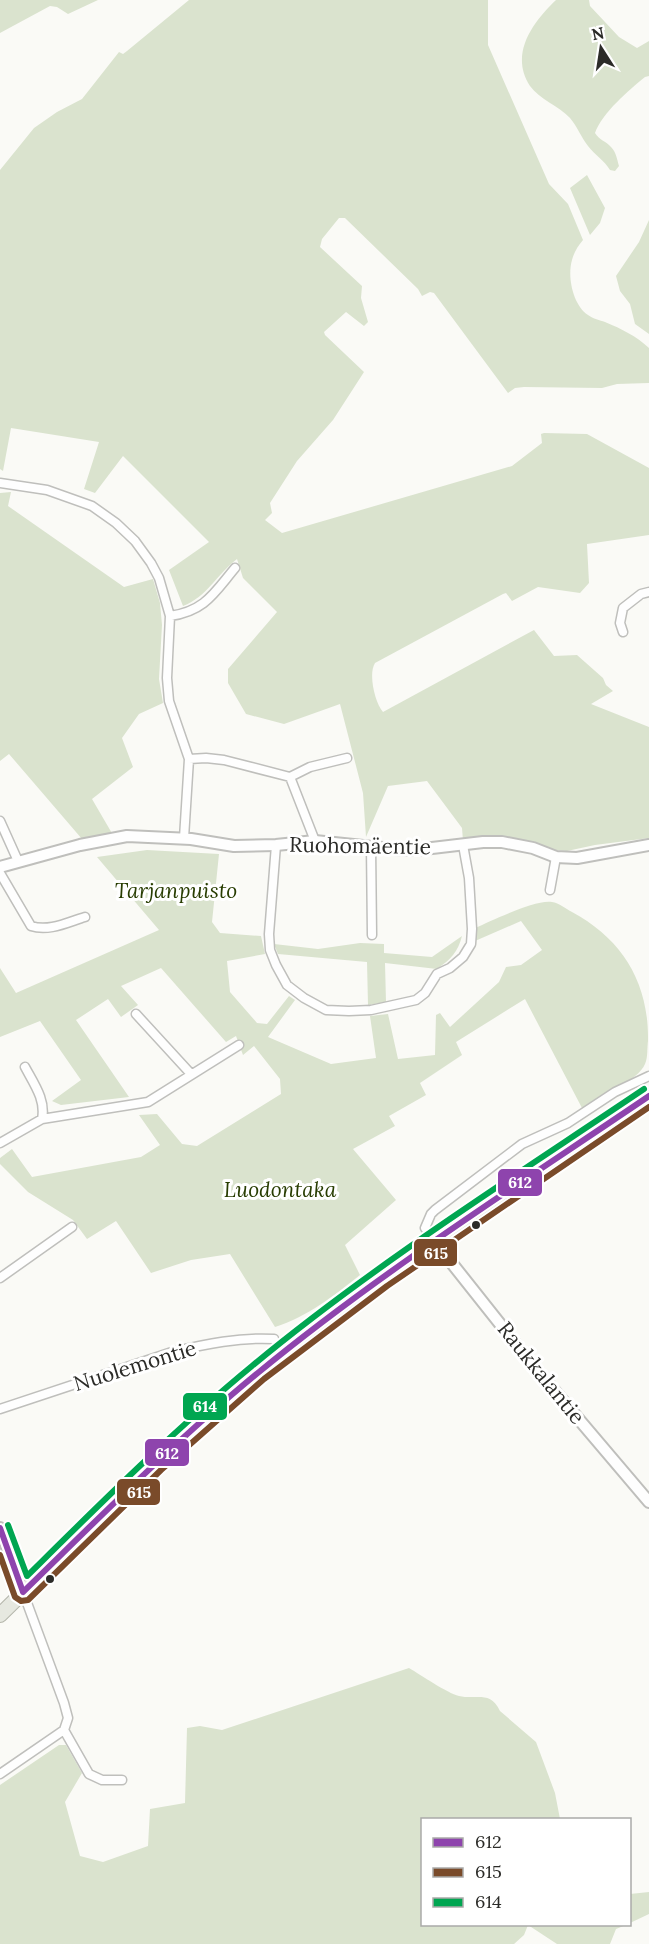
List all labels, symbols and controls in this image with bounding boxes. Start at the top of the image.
north arrow [571,18,631,78]
text: N [590,22,606,44]
street label: Ruohomäentie [289,831,431,860]
park label: Tarjanpuisto [115,877,237,904]
line badge: 612 [497,1168,543,1197]
text: 612 [508,1172,532,1192]
park label: Luodontaka [224,1176,337,1203]
unlabelled marker [470,1219,482,1231]
line badge: 615 [413,1238,458,1267]
text: 615 [424,1243,449,1263]
street label: Raukkalantie [492,1316,591,1429]
street label: Nuolemontie [70,1334,200,1397]
line badge: 614 [182,1392,228,1421]
text: 614 [193,1396,217,1416]
line badge: 612 [144,1438,190,1467]
text: 612 [155,1443,179,1463]
line badge: 615 [116,1478,161,1506]
text: 615 [127,1482,152,1502]
unlabelled marker [44,1573,56,1585]
legend [421,1818,631,1926]
text: 612 [475,1830,502,1853]
text: 615 [475,1860,502,1883]
text: 614 [475,1890,502,1913]

